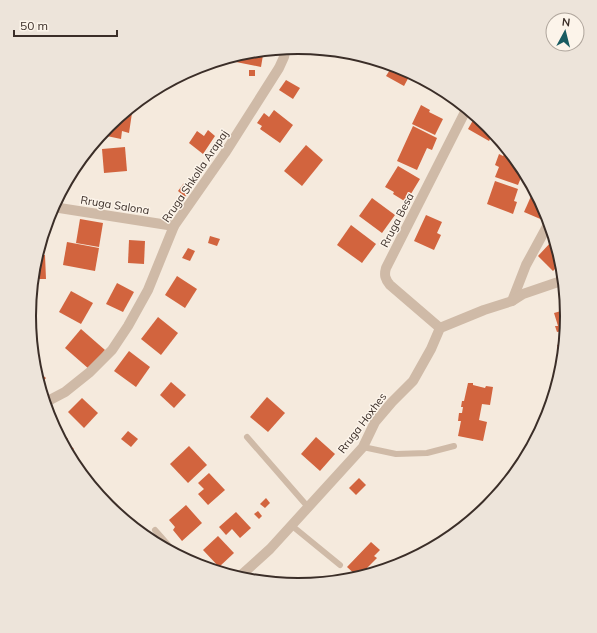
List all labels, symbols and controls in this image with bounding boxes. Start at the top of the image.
scale bar [14,12,117,38]
north arrow [545,12,585,52]
text: N [561,15,571,30]
text: 50 m [20,18,48,33]
street label: Rruga Shkolla Arapaj [159,127,231,225]
street label: Rruga Besa [377,190,417,250]
street label: Rruga Salona [80,193,150,217]
street label: Rruga Hoxhes [335,390,389,456]

